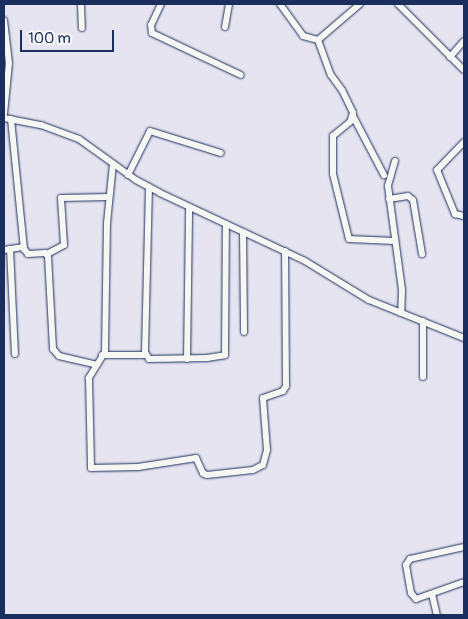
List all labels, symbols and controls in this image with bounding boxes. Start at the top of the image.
scale bar [22,20,116,52]
text: 100 m [28,29,71,48]

